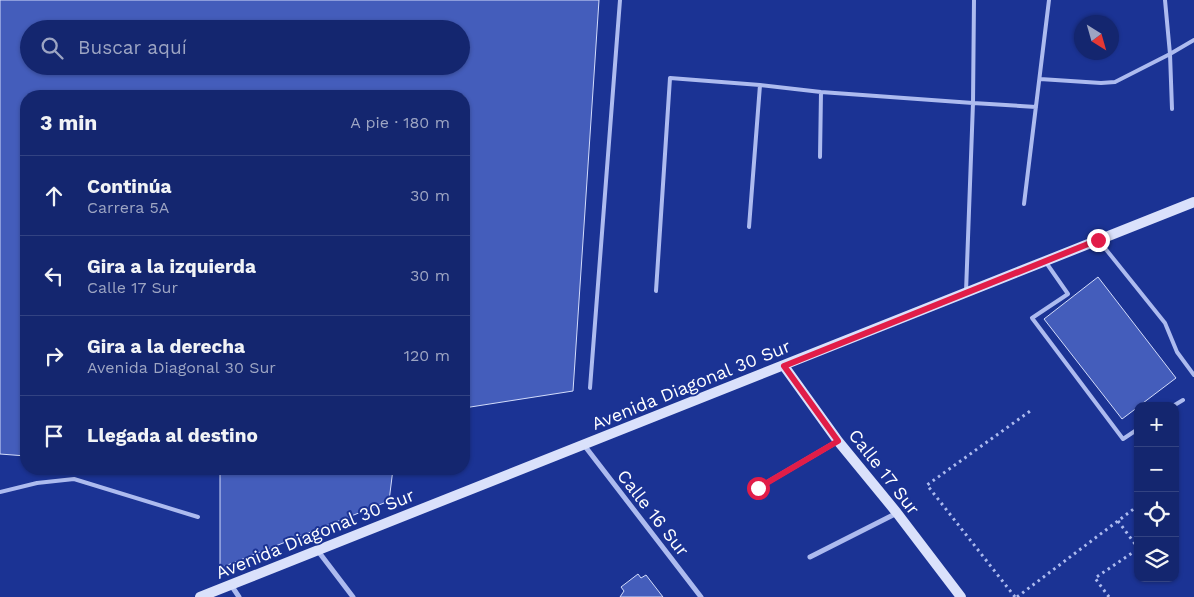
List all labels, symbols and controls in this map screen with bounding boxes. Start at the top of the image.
north arrow [1074,15,1119,60]
search box [20,20,470,75]
icon: search [38,34,66,62]
text: Buscar aquí [78,36,187,59]
text: 3 min [40,110,97,135]
text: A pie · 180 m [350,113,450,132]
text: Continúa [87,175,171,198]
icon: ahead [40,182,68,210]
text: 30 m [410,186,450,205]
text: Carrera 5A [87,198,169,217]
route end [1087,229,1110,252]
text: Gira a la izquierda [87,255,256,278]
icon: left [40,262,68,290]
text: 30 m [410,266,450,285]
text: Calle 17 Sur [87,278,178,297]
text: Gira a la derecha [87,335,245,358]
street label: Avenida Diagonal 30 Sur [588,335,793,434]
icon: right [40,342,68,370]
text: 120 m [404,346,450,365]
text: Avenida Diagonal 30 Sur [87,358,276,377]
map controls [1134,402,1179,582]
button: + [1134,402,1179,447]
icon: arrive [40,422,68,450]
text: Llegada al destino [87,424,258,447]
street label: Calle 17 Sur [845,425,924,518]
button: − [1134,447,1179,492]
street label: Calle 16 Sur [613,465,694,560]
route start [747,477,770,500]
street label: Avenida Diagonal 30 Sur [212,484,417,583]
button: locate [1134,492,1179,537]
button: layers [1134,537,1179,582]

